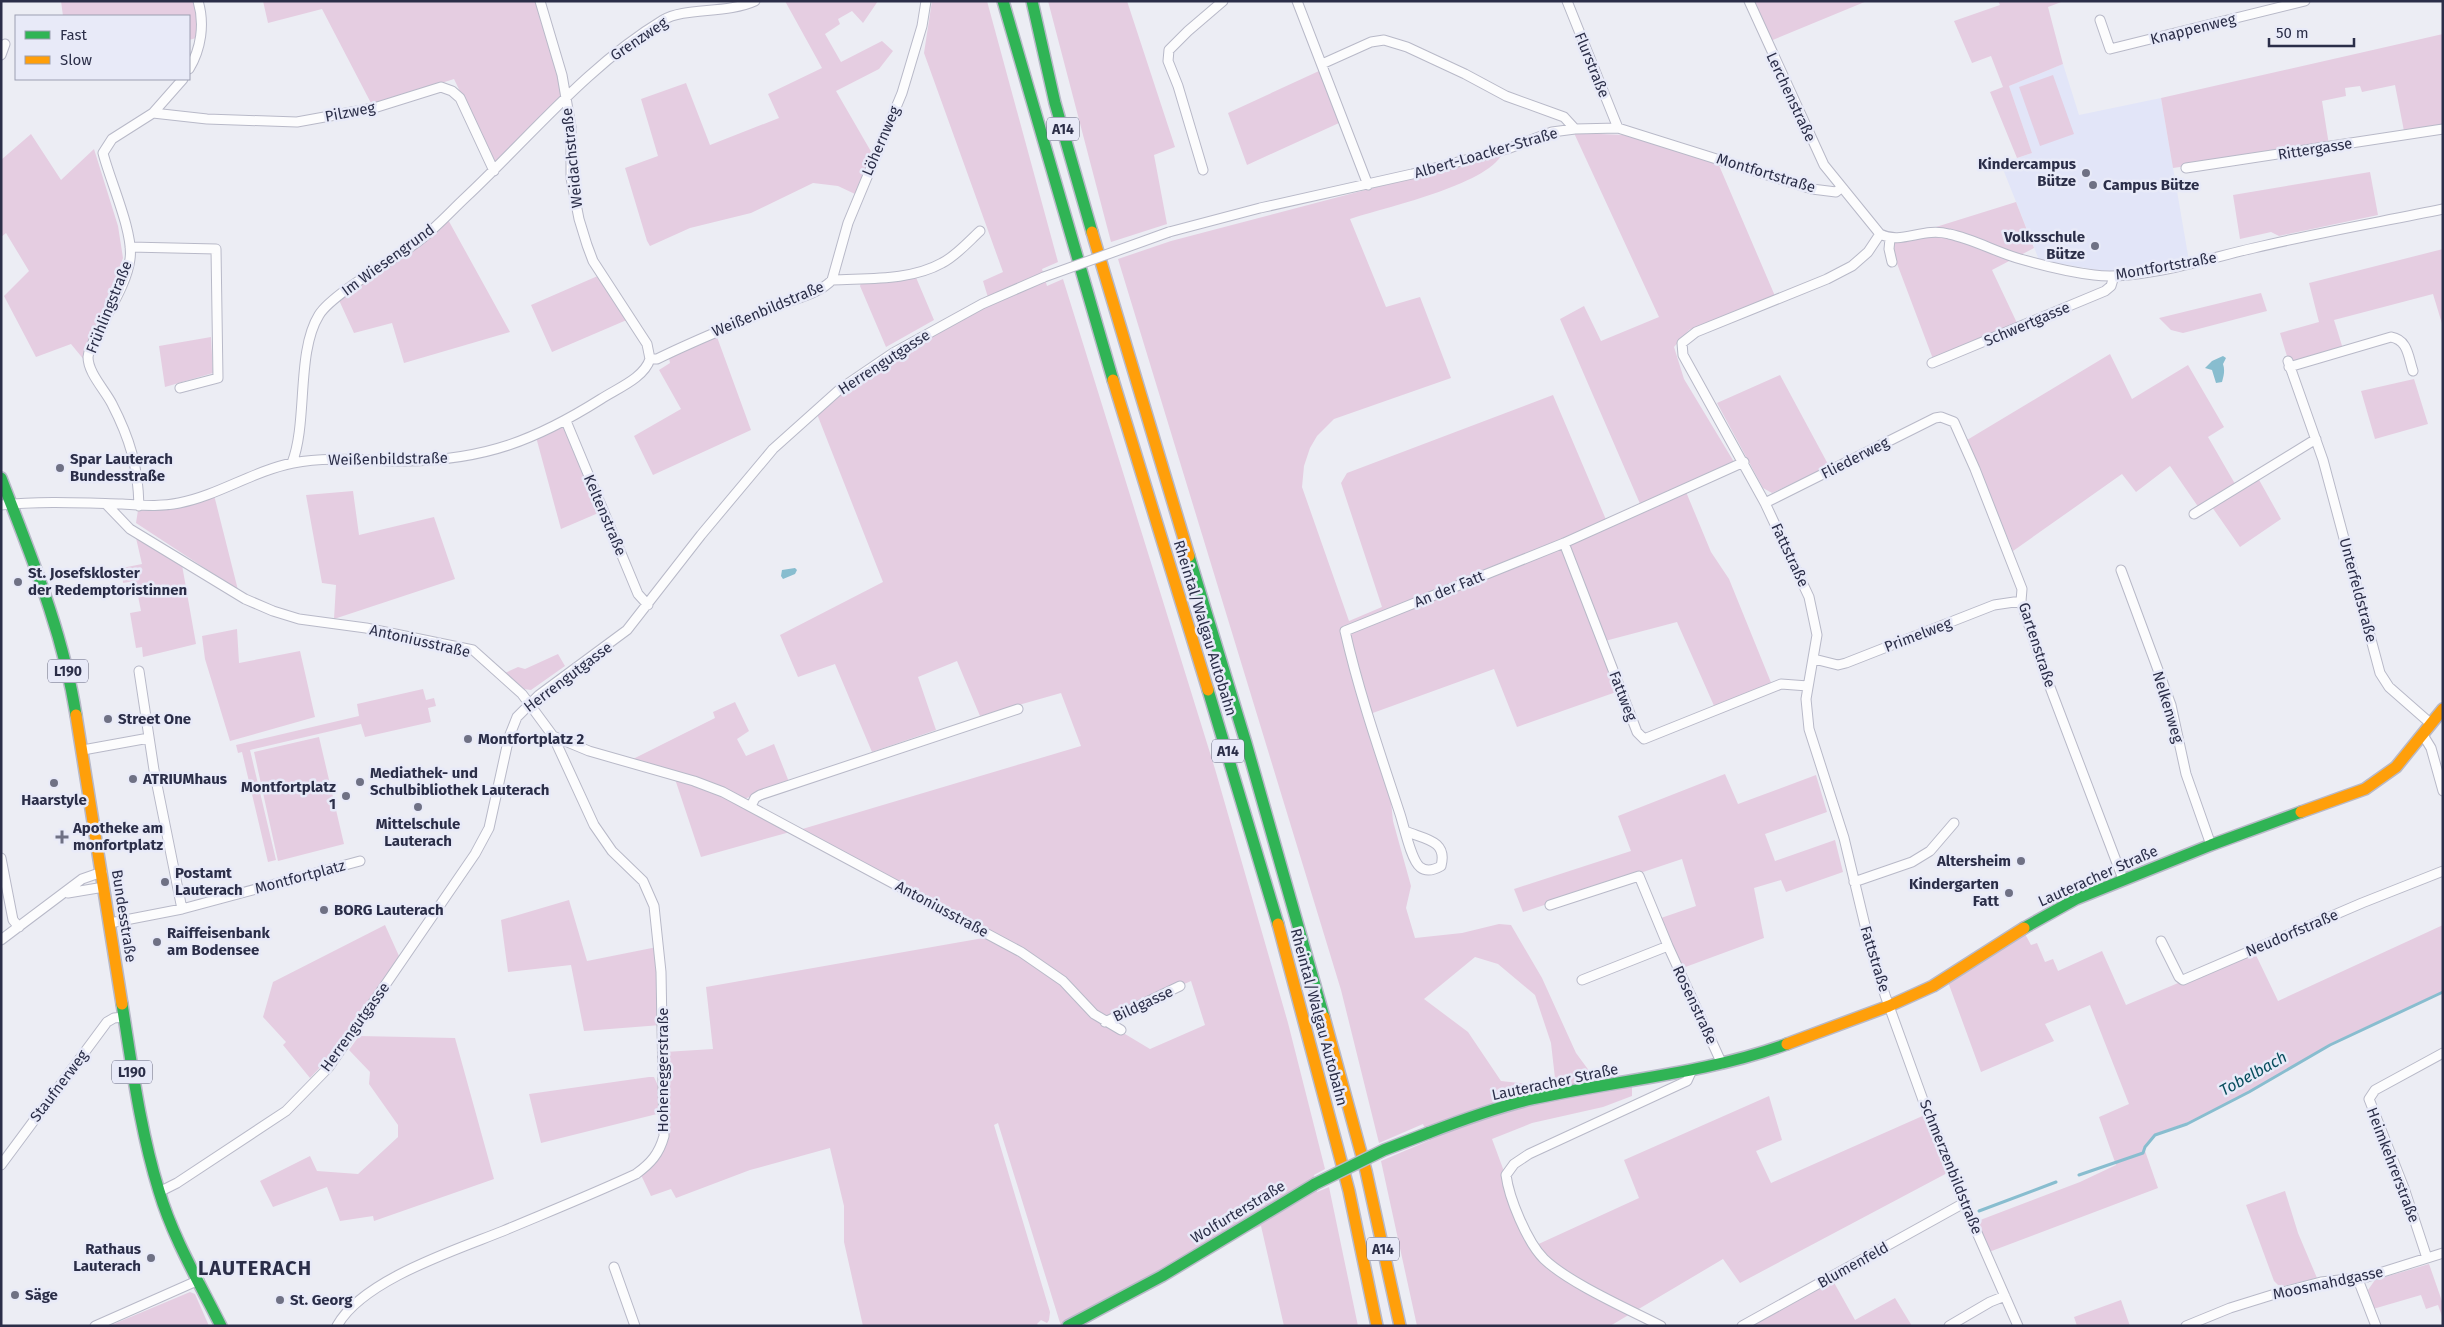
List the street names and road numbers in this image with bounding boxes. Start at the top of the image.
street label: Knappenweg [2148,10,2238,48]
street label: Grenzweg [607,13,671,65]
street label: Flurstraße [1571,30,1613,100]
street label: Lerchenstraße [1762,49,1820,145]
street label: Pilzweg [323,98,377,126]
street label: Löhernweg [858,103,904,179]
street label: Weidachstraße [558,107,586,209]
road number: A14 [1047,118,1079,140]
street label: Albert-Loacker-Straße [1412,124,1560,182]
street label: Rittergasse [2276,134,2354,164]
street label: Montfortstraße [1714,149,1818,197]
street label: Im Wiesengrund [338,220,438,300]
street label: Montfortstraße [2114,248,2218,284]
street label: Frühlingstraße [82,258,136,356]
street label: Weißenbildstraße [709,277,827,341]
street label: Schwertgasse [1981,298,2073,350]
street label: Herrengutgasse [835,326,933,398]
street label: Fliederweg [1818,433,1892,483]
street label: Weißenbildstraße [328,449,448,469]
street label: Keltenstraße [580,472,630,558]
street label: Fattstraße [1767,520,1813,590]
street label: Unterfeldstraße [2335,536,2381,644]
street label: Rheintal/Walgau Autobahn [1170,538,1240,718]
street label: An der Fatt [1411,567,1487,611]
street label: Gartenstraße [2015,600,2059,690]
street label: Primelweg [1882,614,1954,656]
street label: Antoniusstraße [368,621,472,661]
street label: Herrengutgasse [520,638,616,716]
road number: L190 [48,659,88,682]
street label: Fattweg [1605,668,1641,724]
street label: Nelkenweg [2149,669,2187,745]
road number: A14 [1212,739,1244,762]
street label: Lauteracher Straße [2035,842,2161,910]
street label: Montfortplatz [253,856,348,898]
street label: Bundesstraße [108,868,140,964]
street label: Antoniusstraße [892,877,992,941]
street label: Neudorfstraße [2243,905,2341,961]
street label: Fattstraße [1856,924,1894,994]
street label: Rheintal/Walgau Autobahn [1287,926,1351,1108]
street label: Rosenstraße [1669,963,1721,1047]
street label: Herrengutgasse [317,979,393,1075]
street label: Bildgasse [1110,982,1176,1026]
street label: Hoheneggerstraße [654,1008,672,1132]
street label: Staufnerweg [26,1047,92,1125]
road number: L190 [112,1060,152,1084]
street label: Lauteracher Straße [1490,1060,1620,1104]
street label: Schmerzenbildstraße [1916,1097,1986,1237]
street label: Heimkehrerstraße [2363,1105,2423,1225]
street label: Wolfurterstraße [1188,1177,1288,1247]
road number: A14 [1367,1238,1399,1260]
street label: Blumenfeld [1814,1238,1892,1292]
street label: Moosmahdgasse [2271,1262,2385,1304]

